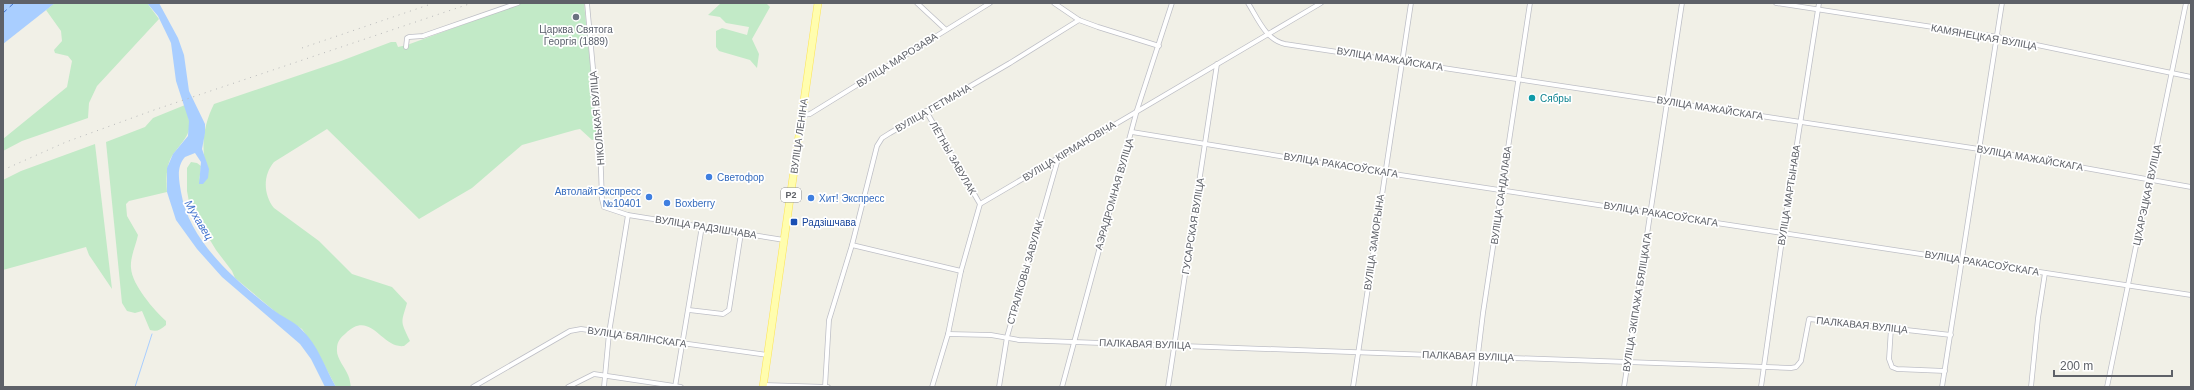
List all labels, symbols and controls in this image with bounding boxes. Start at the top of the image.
marker: Царква Святога Георгія (1889) [571,12,581,22]
street label: КАМЯНЕЦКАЯ ВУЛІЦА [1930,22,2038,52]
place label: Царква Святога Георгія (1889) [539,24,613,47]
street label: ВУЛІЦА МАРОЗАВА [854,30,940,89]
street label: ВУЛІЦА МАЖАЙСКАГА [1336,44,1445,73]
street label: НІКОЛЬКАЯ ВУЛІЦА [587,70,607,166]
street label: ВУЛІЦА ГЕТМАНА [893,82,973,134]
marker: Сябры [1527,93,1537,103]
place label: Сябры [1540,93,1571,104]
street label: ВУЛІЦА МАЖАЙСКАГА [1656,93,1765,122]
street label: ВУЛІЦА ЛЕНІНА [788,97,810,174]
street label: ВУЛІЦА КІРМАНОВІЧА [1021,119,1118,183]
street label: ЛЁТНЫ ЗАВУЛАК [928,120,978,197]
street label: АЭРАДРОМНАЯ ВУЛІЦА [1093,137,1135,251]
street label: ВУЛІЦА МАЖАЙСКАГА [1976,142,2085,173]
street label: ЦІХАРЭЦКАЯ ВУЛІЦА [2131,143,2163,247]
street label: ВУЛІЦА МАРТЫНАВА [1776,144,1802,246]
street label: ВУЛІЦА САНДАЛАВА [1489,145,1513,245]
street label: ВУЛІЦА РАКАСОЎСКАГА [1283,150,1400,180]
marker: Светофор [704,172,714,182]
place label: Светофор [717,172,764,183]
street label: ГУСАРСКАЯ ВУЛІЦА [1180,177,1206,275]
place label: АвтолайтЭкспресс №10401 [555,186,641,209]
road number: Р2 [781,188,801,202]
marker: АвтолайтЭкспресс №10401 [644,192,654,202]
marker: Хит! Экспресс [806,193,816,203]
place label: Хит! Экспресс [819,193,885,204]
street label: ВУЛІЦА ЗАМОРЫНА [1362,193,1386,291]
water label: Мухавец [182,198,216,242]
marker: Boxberry [662,198,672,208]
place label: Boxberry [675,198,715,209]
street label: ВУЛІЦА РАКАСОЎСКАГА [1603,199,1720,229]
street label: ВУЛІЦА РАДЗІШЧАВА [654,214,758,241]
marker: Радзішчава [789,217,799,227]
place label: Радзішчава [802,217,857,228]
street label: СТРАЛКОВЫ ЗАВУЛАК [1005,218,1045,326]
street label: ВУЛІЦА ЭКІПАЖА БЯЛІЦКАГА [1621,231,1654,373]
street label: ВУЛІЦА РАКАСОЎСКАГА [1924,248,2041,278]
street label: ПАЛКАВАЯ ВУЛІЦА [1816,315,1909,335]
street label: ВУЛІЦА БЯЛІНСКАГА [587,325,688,349]
street label: ПАЛКАВАЯ ВУЛІЦА [1099,337,1191,351]
street label: ПАЛКАВАЯ ВУЛІЦА [1422,349,1514,363]
scale bar [2054,352,2172,378]
text: 200 m [2060,359,2093,373]

